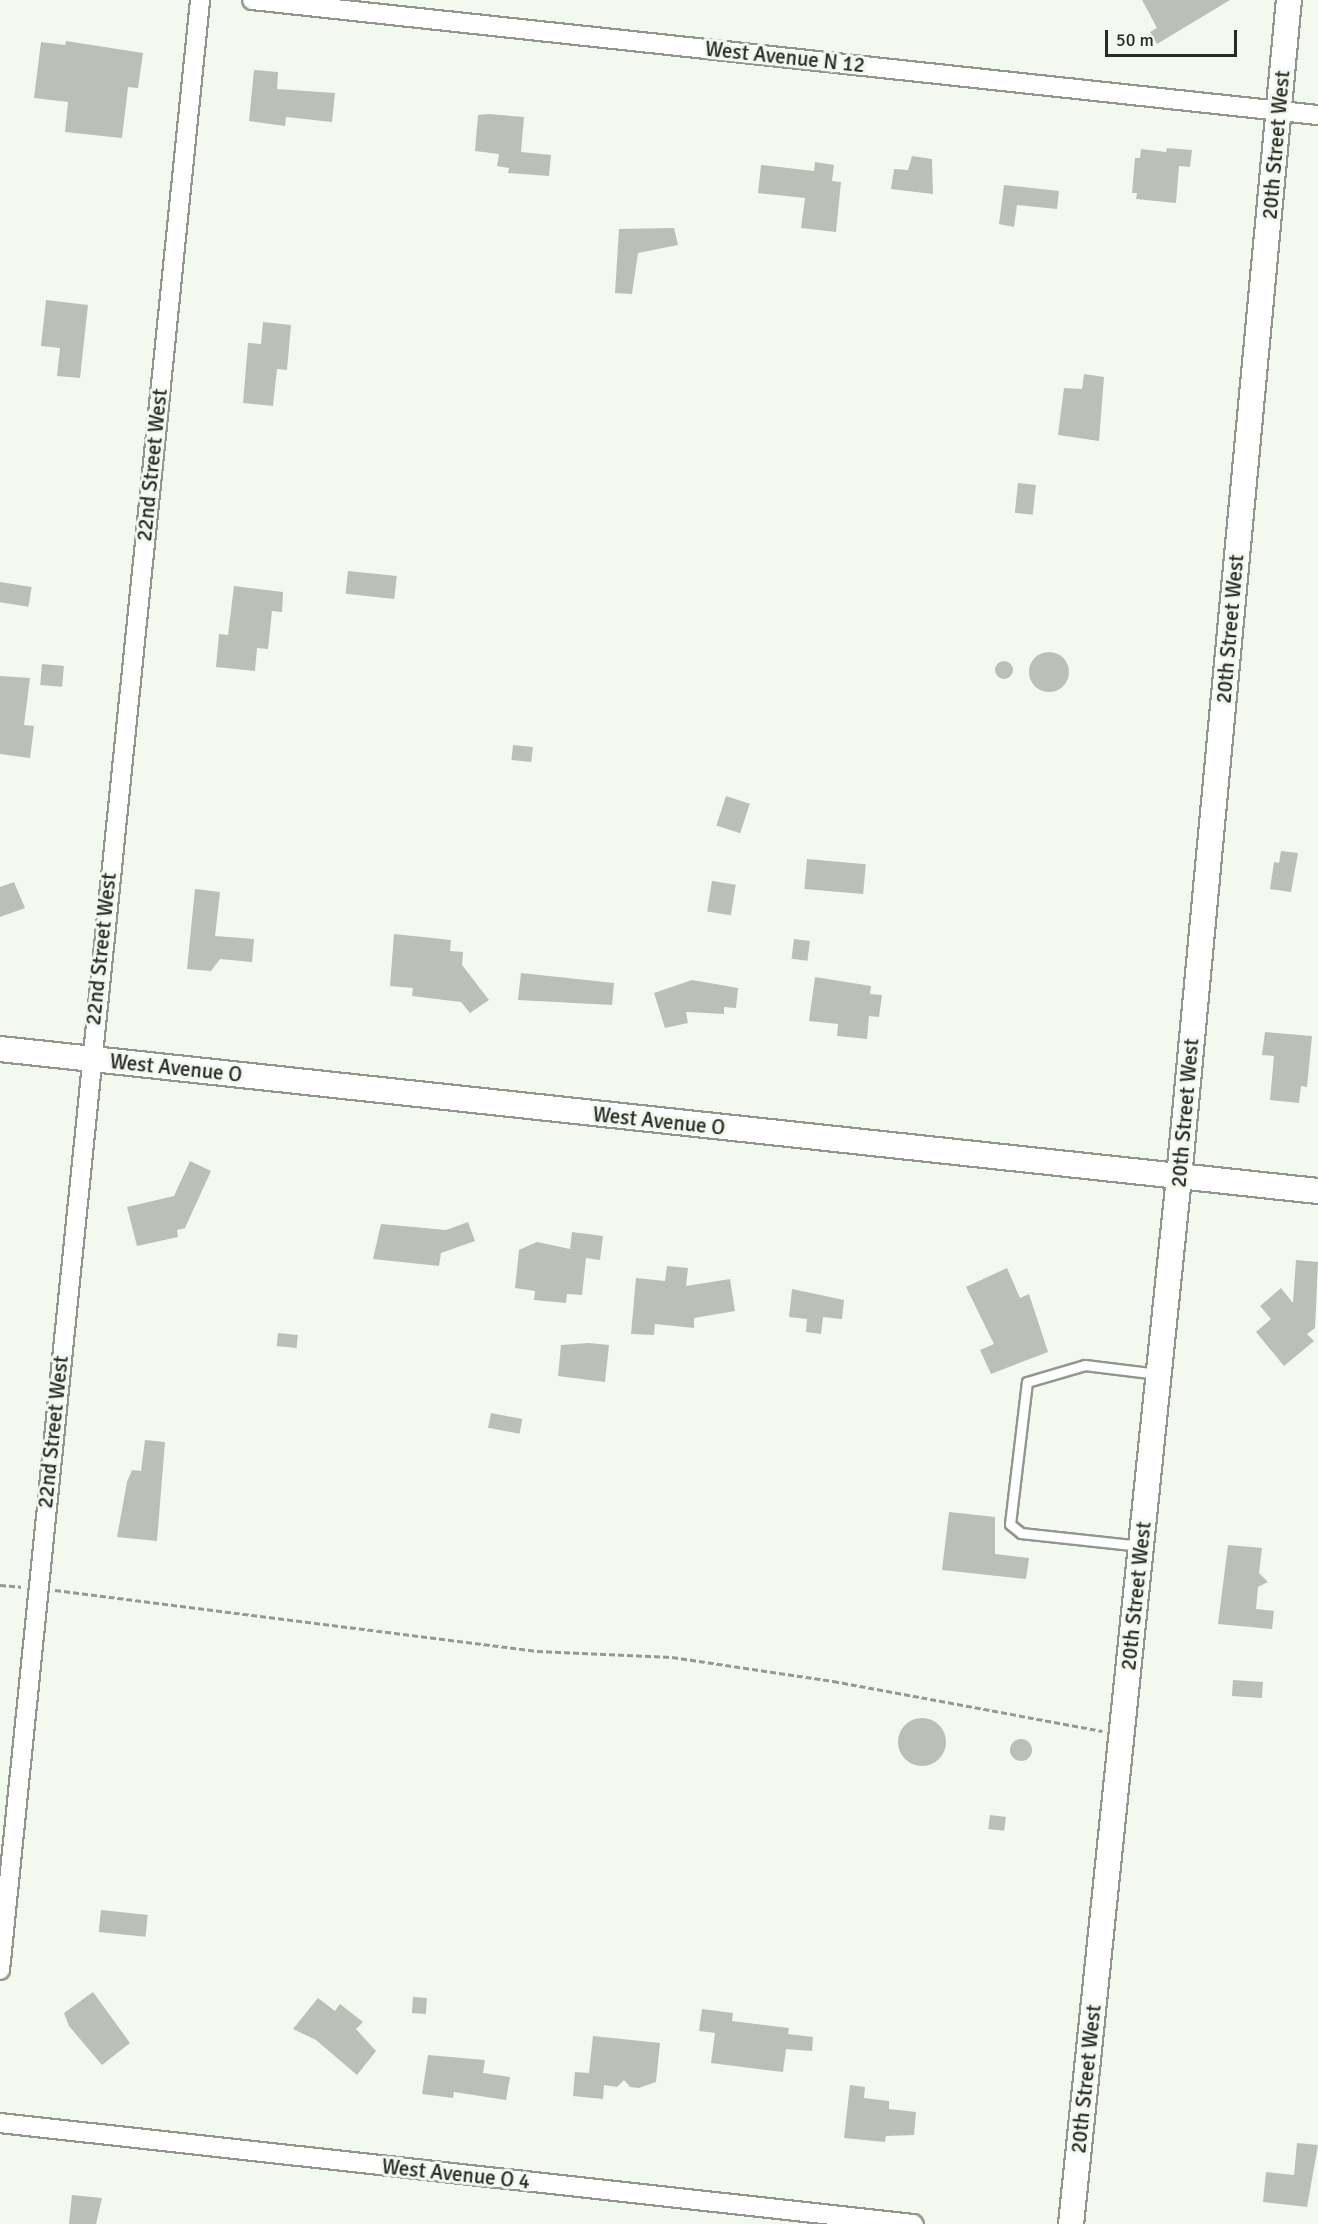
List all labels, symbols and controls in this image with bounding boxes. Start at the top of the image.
scale bar [1108,18,1240,56]
text: 50 m [1116,29,1154,51]
street label: West Avenue N 12 [704,36,866,78]
street label: 20th Street West [1257,69,1295,221]
street label: 22nd Street West [131,387,173,543]
street label: 20th Street West [1211,553,1249,705]
street label: 22nd Street West [80,871,122,1027]
street label: 20th Street West [1166,1037,1204,1189]
street label: West Avenue O [109,1049,243,1087]
street label: West Avenue O [592,1102,726,1140]
street label: 22nd Street West [32,1354,74,1510]
street label: 20th Street West [1116,1520,1156,1672]
street label: 20th Street West [1066,2003,1106,2155]
street label: West Avenue O 4 [381,2154,531,2194]

